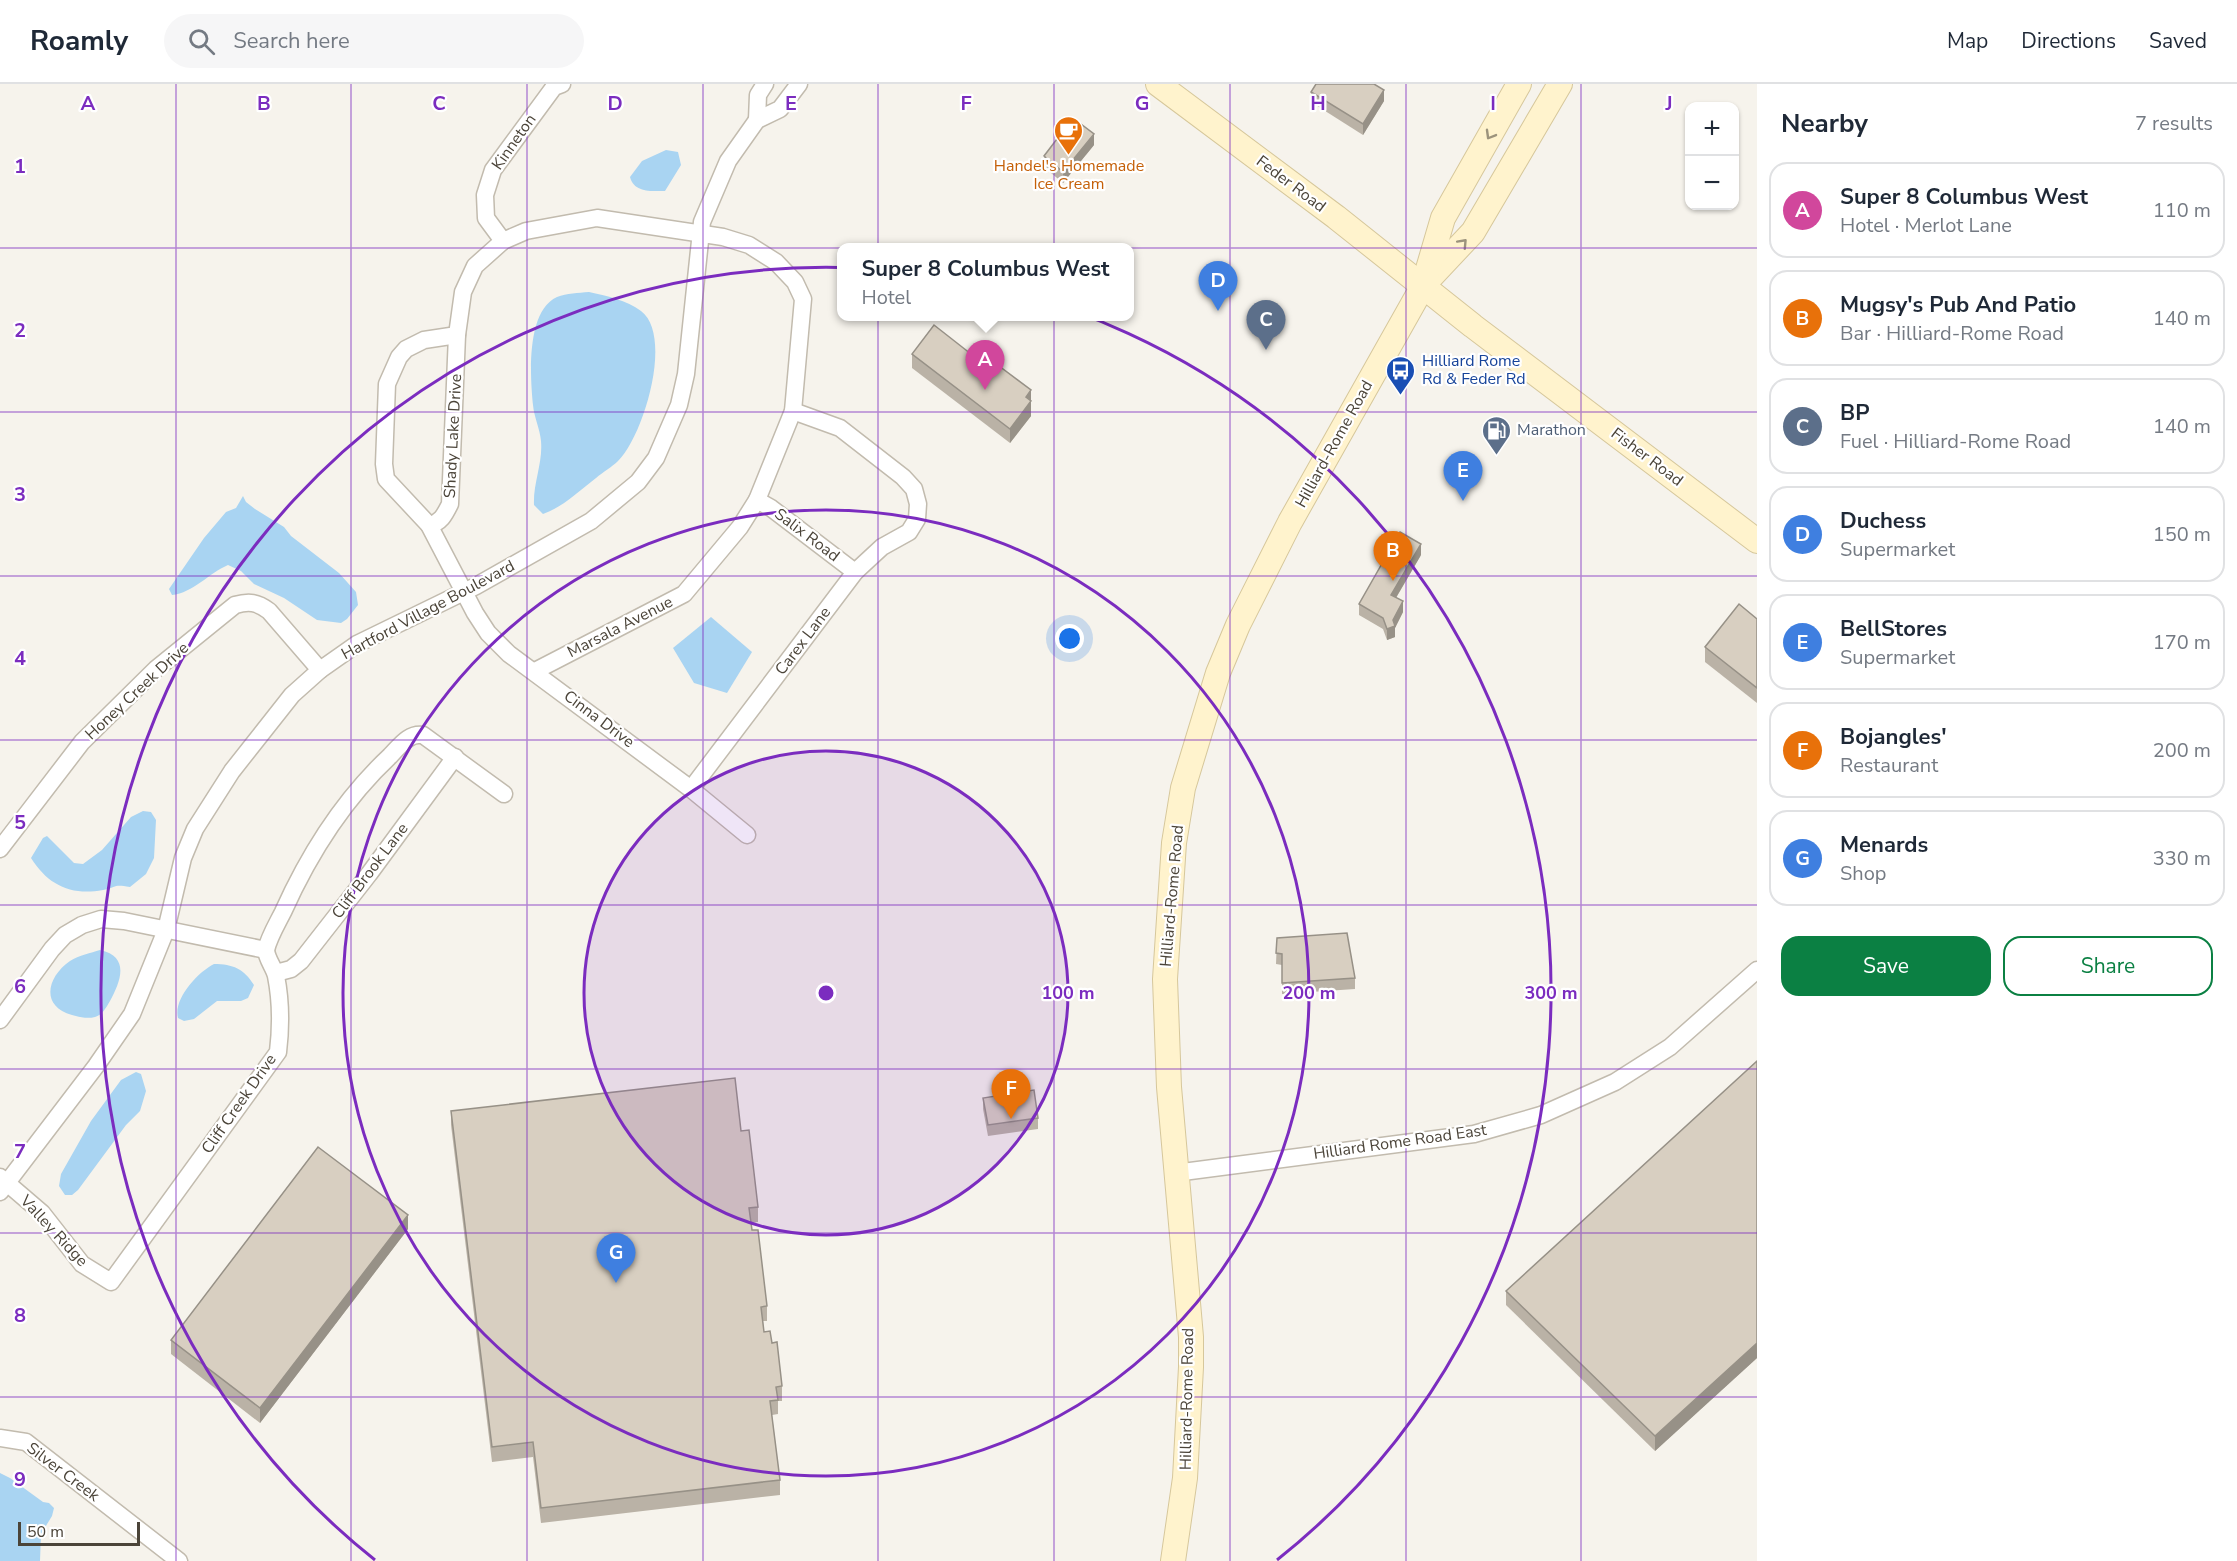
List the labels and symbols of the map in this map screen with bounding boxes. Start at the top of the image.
text: A [81,90,96,117]
text: B [257,90,271,117]
text: C [432,90,446,117]
text: D [607,90,623,117]
text: E [785,90,797,117]
text: F [960,90,972,117]
text: G [1135,90,1149,117]
text: H [1310,90,1326,117]
text: I [1490,90,1496,117]
text: J [1664,90,1673,117]
street label: Kinneton [487,110,541,174]
cafe icon: Handel's Homemade Ice Cream [1053,114,1085,156]
one-way arrow [1486,129,1498,139]
street label: Feder Road [1252,151,1330,217]
text: 1 [14,153,26,180]
place label: Handel's Homemade Ice Cream [994,155,1144,195]
one-way arrow [1455,240,1466,251]
pin: D [1198,262,1238,311]
pin: C [1246,300,1286,350]
text: 2 [14,317,26,344]
pin: A [966,340,1004,390]
place label: Hilliard Rome Rd & Feder Rd [1422,350,1526,390]
bus stop icon: Hilliard Rome Rd & Feder Rd [1385,354,1417,396]
street label: Shady Lake Drive [439,373,467,499]
street label: Hilliard-Rome Road [1290,376,1378,512]
fuel station icon: Marathon [1480,414,1512,456]
place label: Marathon [1517,419,1586,441]
street label: Fisher Road [1607,423,1687,491]
pin: E [1444,452,1482,501]
text: 3 [14,481,26,508]
street label: Salix Road [770,503,844,567]
pin: B [1374,532,1412,581]
street label: Hartford Village Boulevard [337,555,519,665]
street label: Marsala Avenue [563,591,677,663]
street label: Carex Lane [770,602,836,680]
your location [1055,624,1084,653]
street label: Honey Creek Drive [80,637,194,745]
text: 4 [14,645,26,672]
street label: Cinna Drive [559,685,639,753]
text: 5 [14,809,26,836]
street label: Cliff Brook Lane [327,819,413,923]
street label: Hilliard-Rome Road [1155,824,1189,968]
text: 6 [14,973,26,1000]
text: 100 m [1041,981,1095,1005]
text: 200 m [1282,981,1336,1005]
text: 300 m [1524,981,1578,1005]
centre of rings [816,983,836,1003]
street label: Cliff Creek Drive [196,1050,282,1158]
pin: F [992,1070,1030,1119]
street label: Hilliard Rome Road East [1312,1119,1488,1165]
text: 7 [14,1138,26,1165]
street label: Valley Ridge [14,1190,93,1272]
pin: G [596,1234,636,1283]
text: 8 [14,1302,26,1329]
street label: Hilliard-Rome Road [1175,1328,1199,1470]
street label: Silver Creek [22,1437,105,1507]
text: 9 [14,1466,26,1493]
scale bar [18,1519,140,1546]

